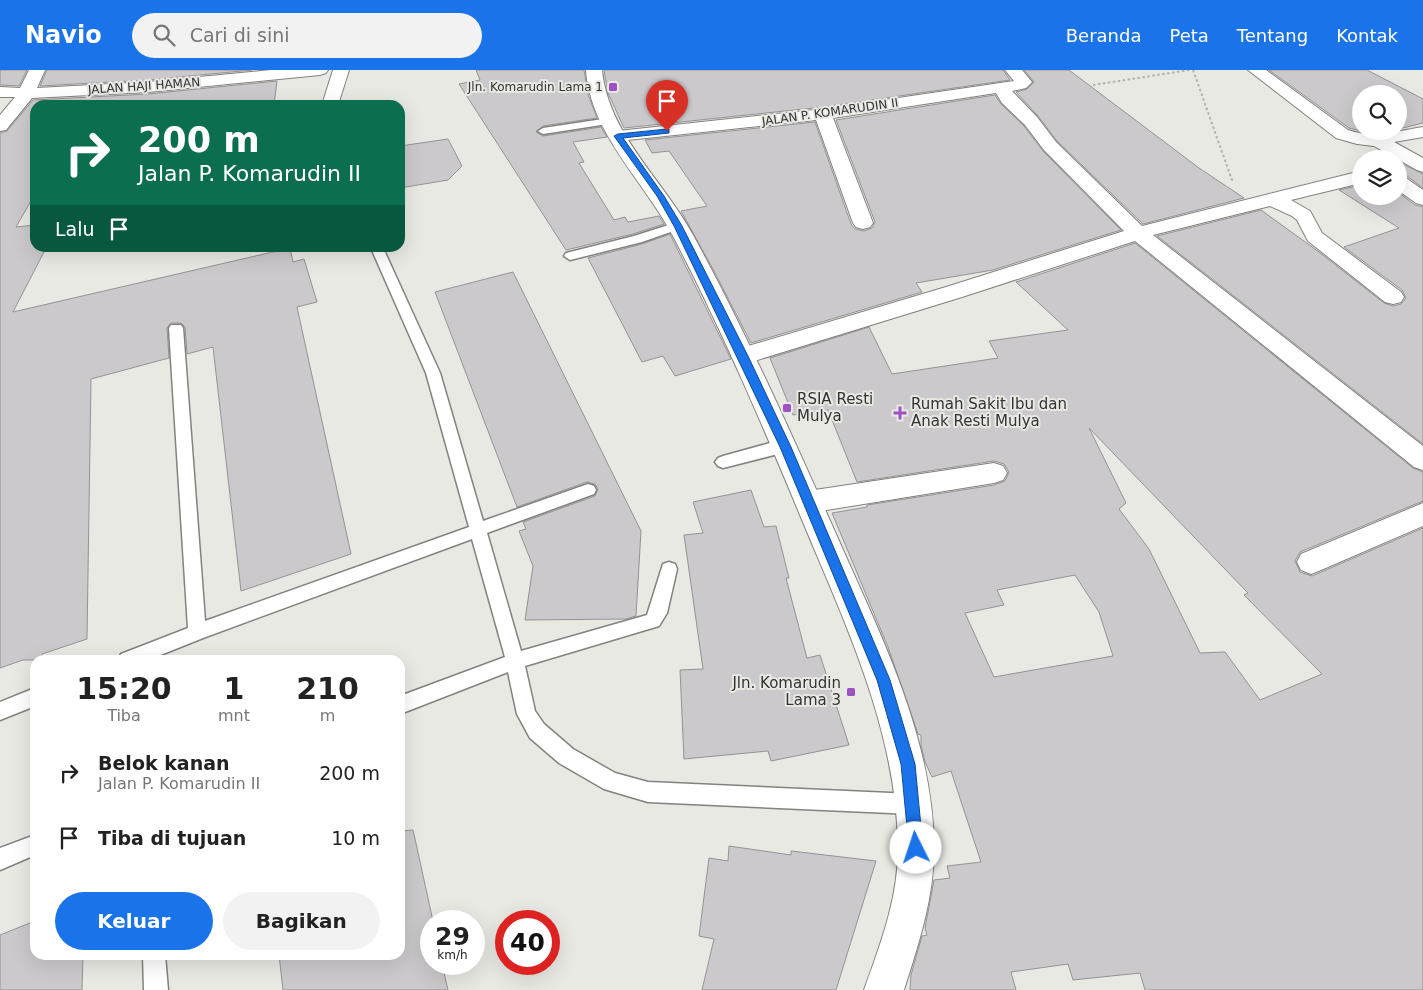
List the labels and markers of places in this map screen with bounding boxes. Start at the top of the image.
place label: Jln. Komarudin Lama 1 [467,80,603,94]
pin [646,80,688,131]
marker: Jln. Komarudin Lama 1 [607,81,619,93]
place label: RSIA Resti Mulya [797,390,873,425]
place label: Rumah Sakit Ibu dan Anak Resti Mulya [911,395,1067,430]
marker: RSIA Resti Mulya [781,402,793,414]
marker: Rumah Sakit Ibu dan Anak Resti Mulya [893,406,907,420]
place label: Jln. Komarudin Lama 3 [731,674,841,709]
marker: Jln. Komarudin Lama 3 [845,686,857,698]

